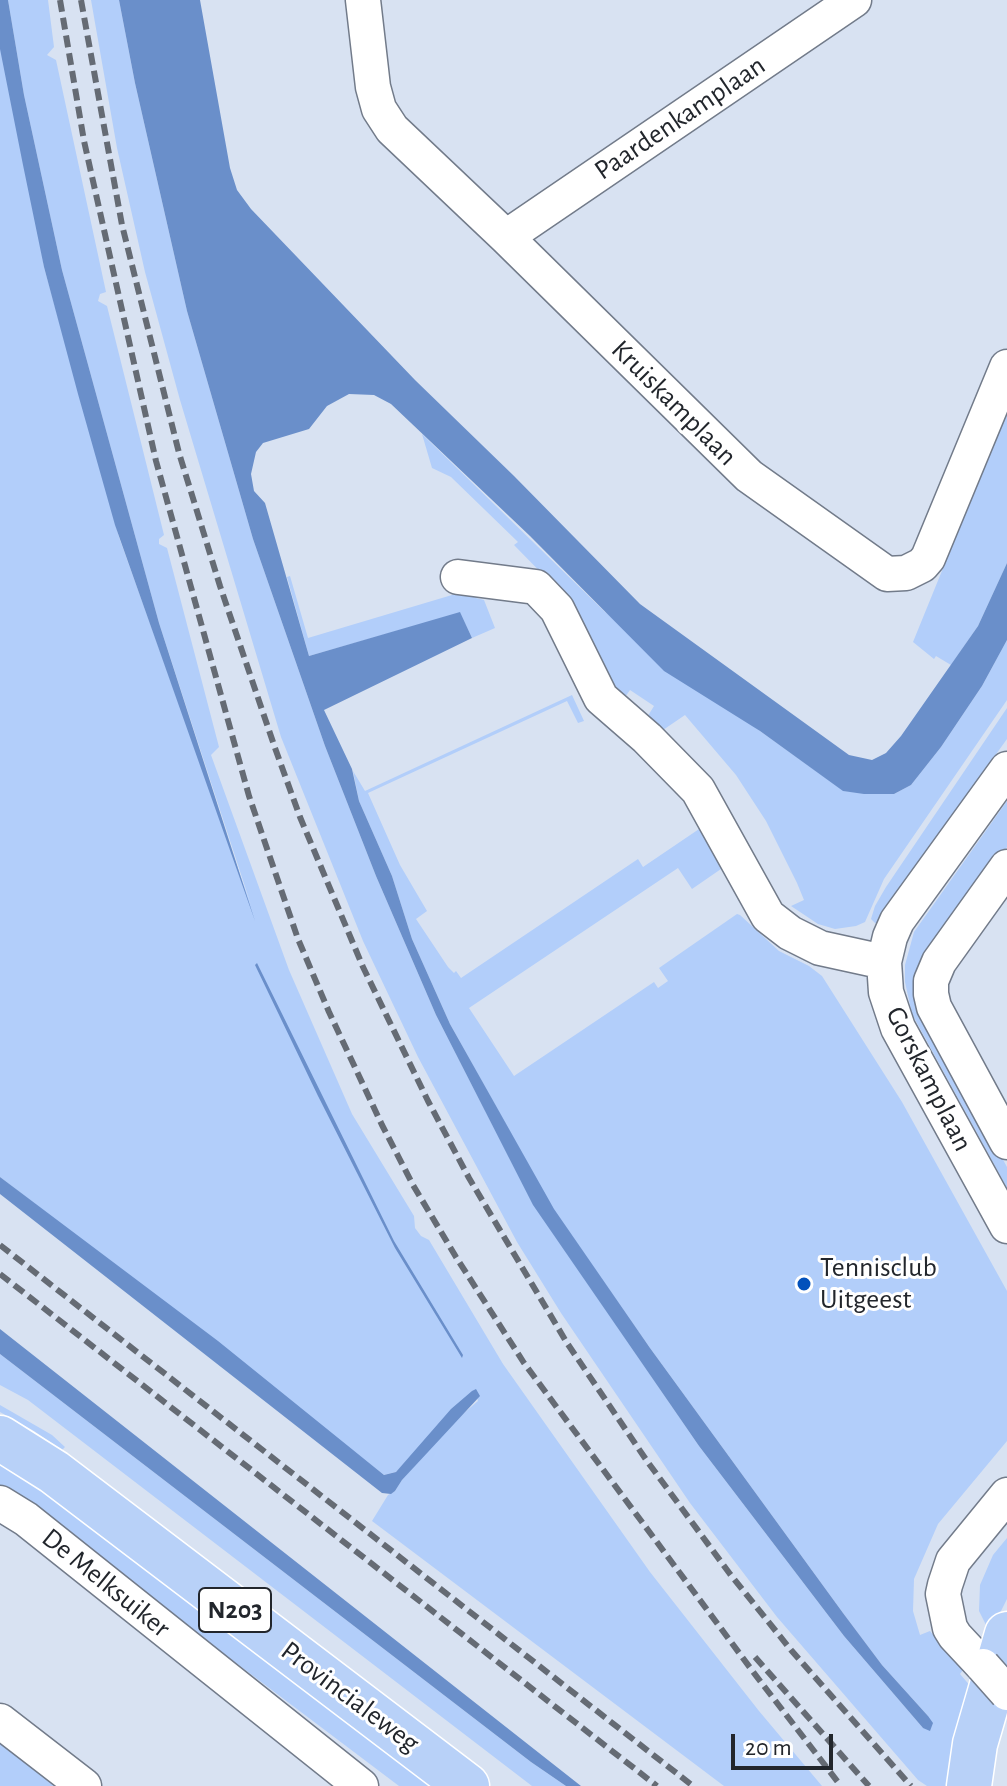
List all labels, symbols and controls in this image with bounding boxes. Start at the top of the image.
street label: Paardenkamplaan [588,48,772,188]
street label: Kruiskamplaan [604,333,744,473]
street label: Gorskamplaan [878,1001,980,1157]
place label: Tennisclub Uitgeest [820,1251,937,1317]
marker: Tennisclub Uitgeest [795,1275,813,1293]
street label: De Melksuiker [35,1521,177,1645]
road number: N203 [199,1588,271,1632]
street label: Provincialeweg [274,1634,426,1760]
scale bar [735,1718,837,1768]
text: 20 m [745,1736,792,1760]

